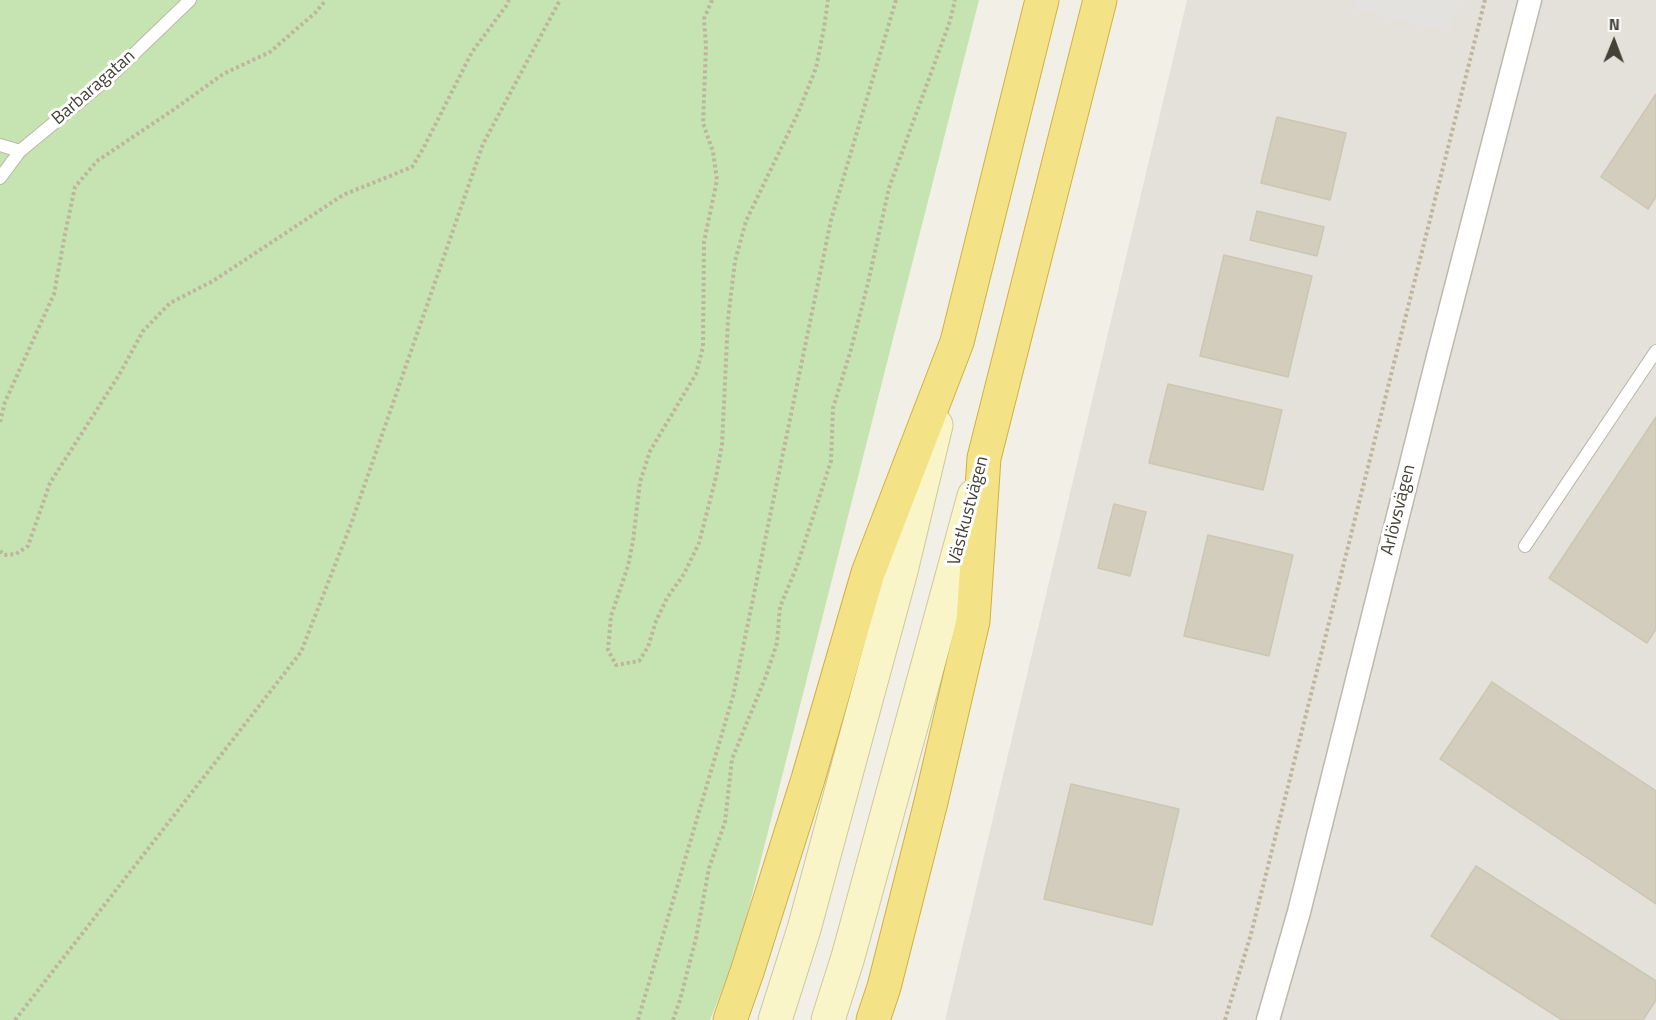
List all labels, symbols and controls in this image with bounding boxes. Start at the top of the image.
north arrow [1584,12,1644,72]
text: N [1609,12,1620,36]
street label: Barbaragatan [48,46,140,130]
street label: Västkustvägen [944,454,994,568]
street label: Arlövsvägen [1377,462,1421,558]

